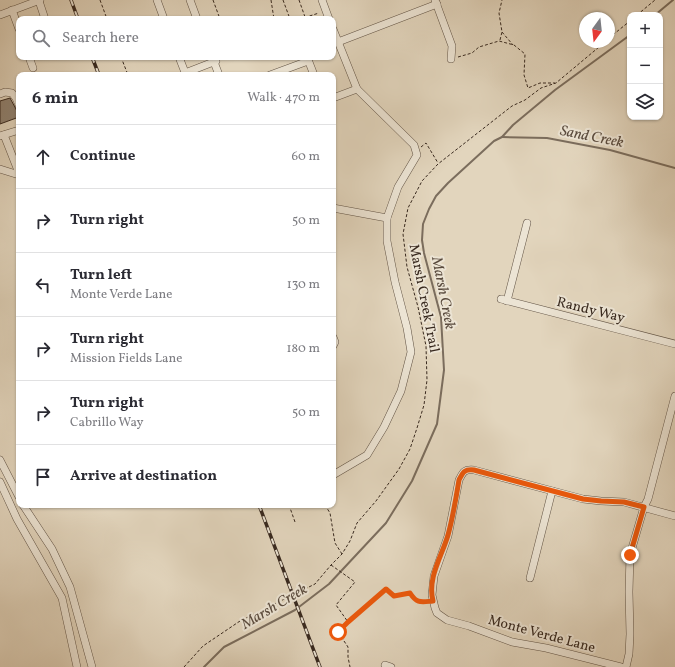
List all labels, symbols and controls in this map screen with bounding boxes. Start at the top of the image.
north arrow [579,12,615,48]
map controls [627,12,663,120]
button: + [627,12,663,48]
search box [16,16,336,60]
icon: search [30,27,52,49]
text: Search here [62,28,139,49]
button: − [627,48,663,84]
button: layers [627,84,663,120]
text: 6 min [32,87,78,110]
text: Walk · 470 m [247,89,320,107]
water label: Sand Creek [558,121,625,154]
icon: ahead [32,146,54,168]
text: Continue [70,146,135,167]
text: 60 m [292,148,320,166]
icon: right [32,210,54,232]
text: Turn right [70,210,144,231]
text: 50 m [292,212,320,230]
street label: Marsh Creek Trail [404,242,443,354]
water label: Marsh Creek [425,254,460,331]
text: Turn left [70,265,132,286]
icon: left [32,274,54,296]
text: 130 m [287,276,320,294]
text: Monte Verde Lane [70,286,172,304]
street label: Randy Way [555,293,627,328]
text: Turn right [70,329,144,350]
icon: right [32,338,54,360]
text: 180 m [286,340,320,358]
text: Mission Fields Lane [70,350,182,368]
text: Turn right [70,393,144,414]
icon: right [32,402,54,424]
text: 50 m [292,404,320,422]
text: Cabrillo Way [70,414,144,432]
icon: arrive [32,466,54,488]
text: Arrive at destination [70,466,217,487]
route end [621,546,639,564]
water label: Marsh Creek [237,579,312,636]
street label: Monte Verde Lane [486,611,598,658]
route start [329,623,347,641]

